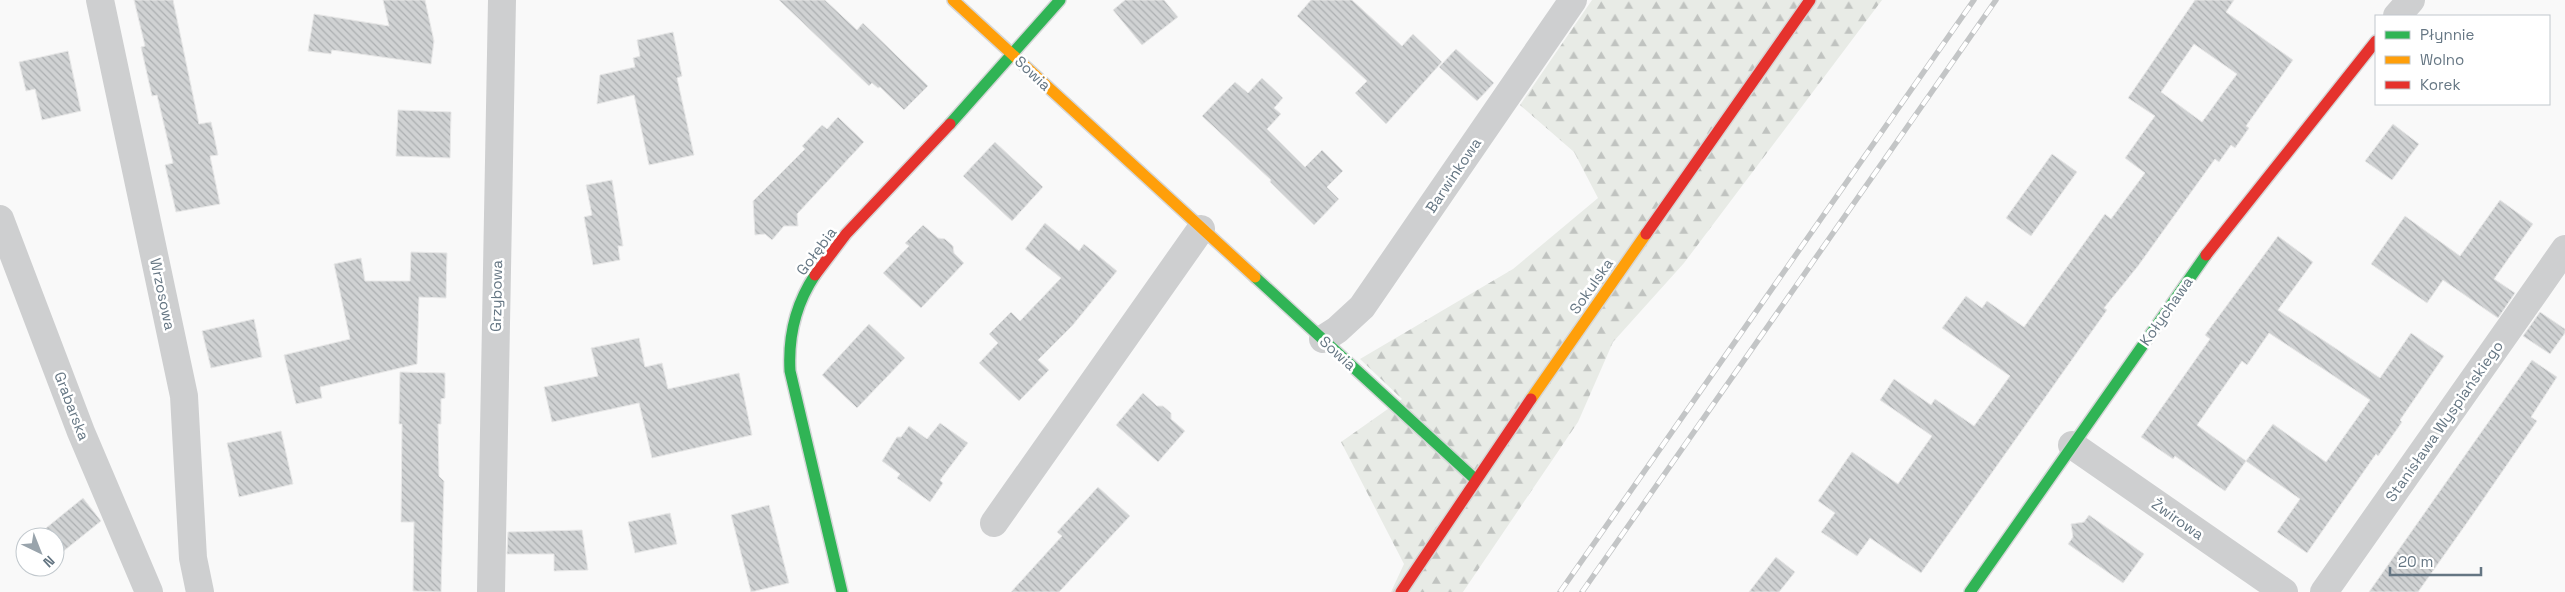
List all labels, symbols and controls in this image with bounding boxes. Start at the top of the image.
legend [2375,15,2550,105]
text: Płynnie [2420,25,2474,44]
text: Wolno [2420,50,2464,69]
street label: Sowia [1011,52,1055,95]
text: Korek [2420,75,2460,94]
street label: Barwinkowa [1421,134,1485,216]
street label: Gołębia [792,223,841,279]
street label: Sokulska [1565,254,1617,318]
street label: Wrzosowa [146,256,180,332]
street label: Grzybowa [486,260,506,332]
street label: Kołychawa [2135,272,2197,349]
street label: Sowia [1316,332,1360,375]
street label: Stanisława Wyspiańskiego [2381,337,2507,505]
street label: Grabarska [50,369,94,443]
street label: Żwirowa [2148,494,2208,544]
north arrow [15,527,65,577]
scale bar [2390,544,2481,576]
text: N [39,552,58,571]
text: 20 m [2398,552,2433,571]

